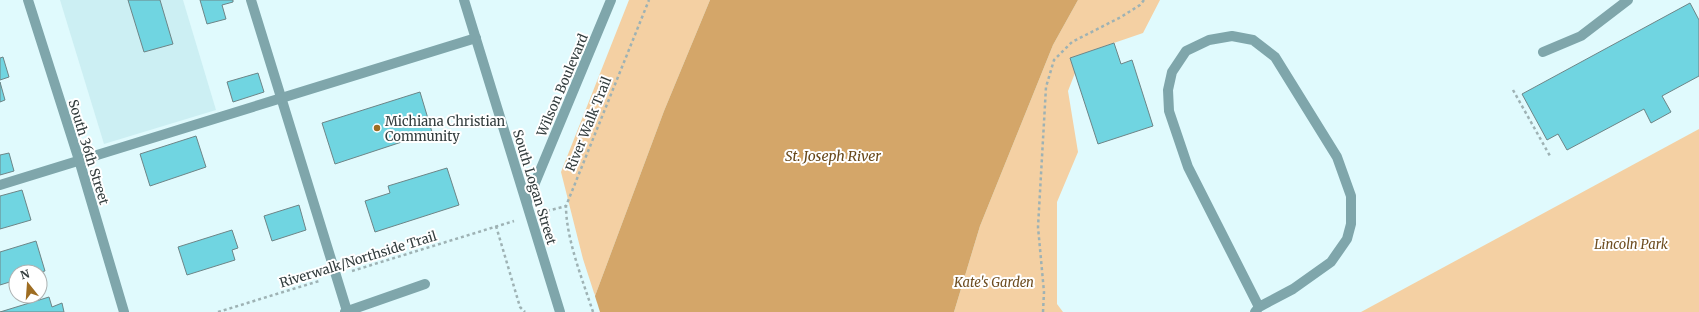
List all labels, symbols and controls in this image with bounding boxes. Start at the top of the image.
street label: Wilson Boulevard [533,31,592,140]
street label: River Walk Trail [562,74,615,174]
street label: South 36th Street [64,98,113,207]
place label: Michiana Christian Community [385,113,506,145]
marker: Michiana Christian Community [372,123,382,133]
street label: South Logan Street [509,127,560,247]
water label: St. Joseph River [785,147,881,165]
street label: Riverwalk/Northside Trail [278,227,439,291]
park label: Lincoln Park [1594,236,1668,253]
north arrow [8,264,48,304]
text: N [19,266,32,282]
park label: Kate's Garden [953,274,1034,291]

